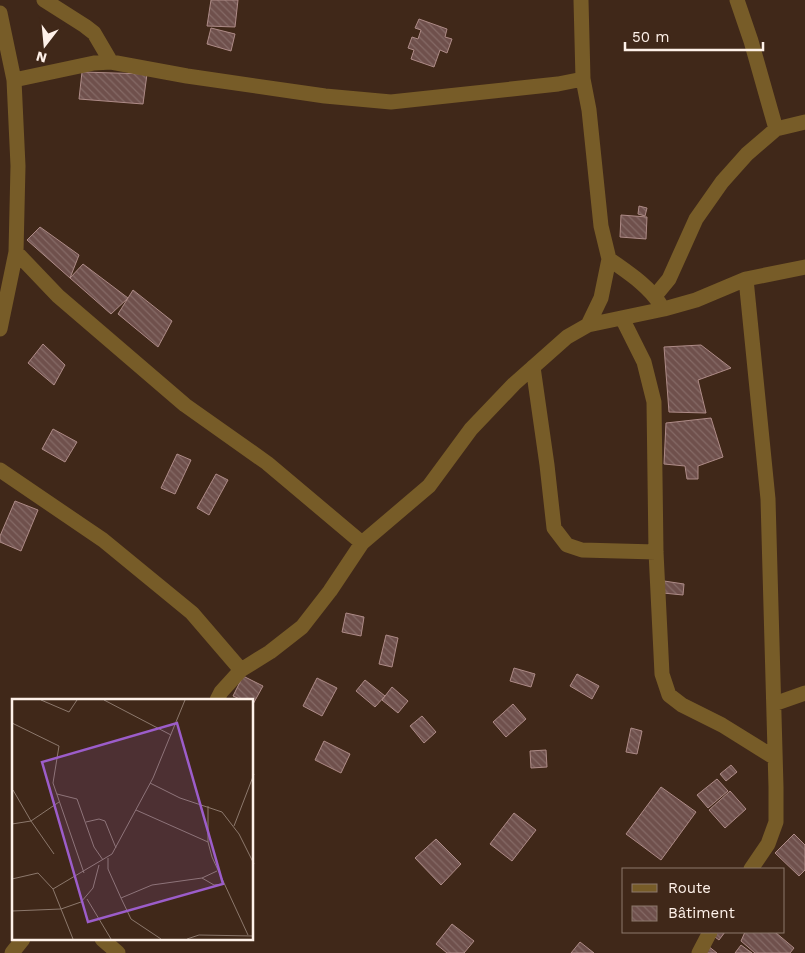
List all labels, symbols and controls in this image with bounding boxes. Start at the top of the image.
north arrow [20,20,70,70]
scale bar [625,20,762,52]
text: 50 m [632,28,669,46]
text: N [34,48,49,67]
inset map [12,699,254,940]
legend [622,868,785,933]
text: Route [668,879,711,897]
text: Bâtiment [668,904,735,922]

